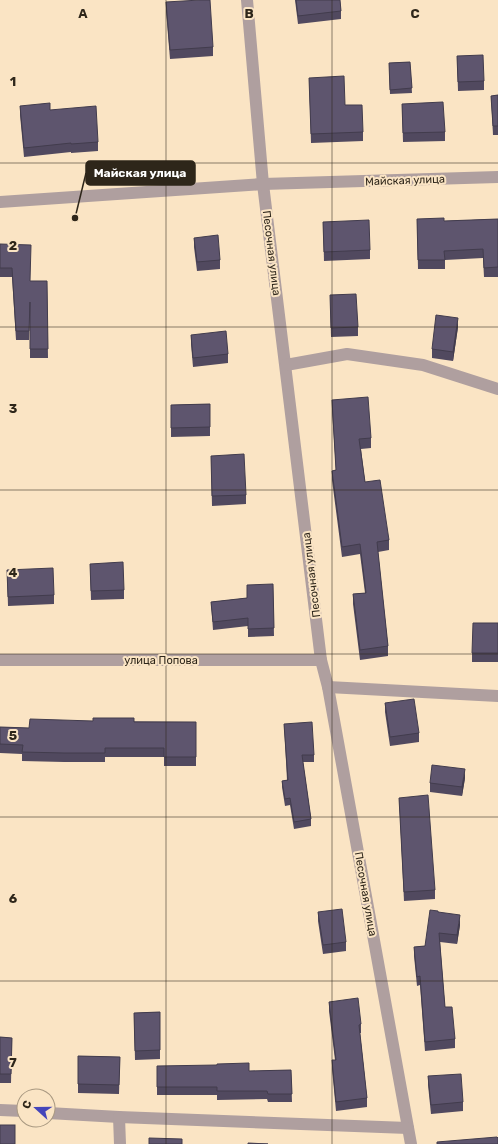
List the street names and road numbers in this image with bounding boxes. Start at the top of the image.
street label: Майская улица [365,173,445,188]
street label: Песочная улица [260,210,283,296]
street label: Песочная улица [300,532,323,618]
street label: улица Попова [124,654,198,667]
street label: Песочная улица [352,851,379,937]

